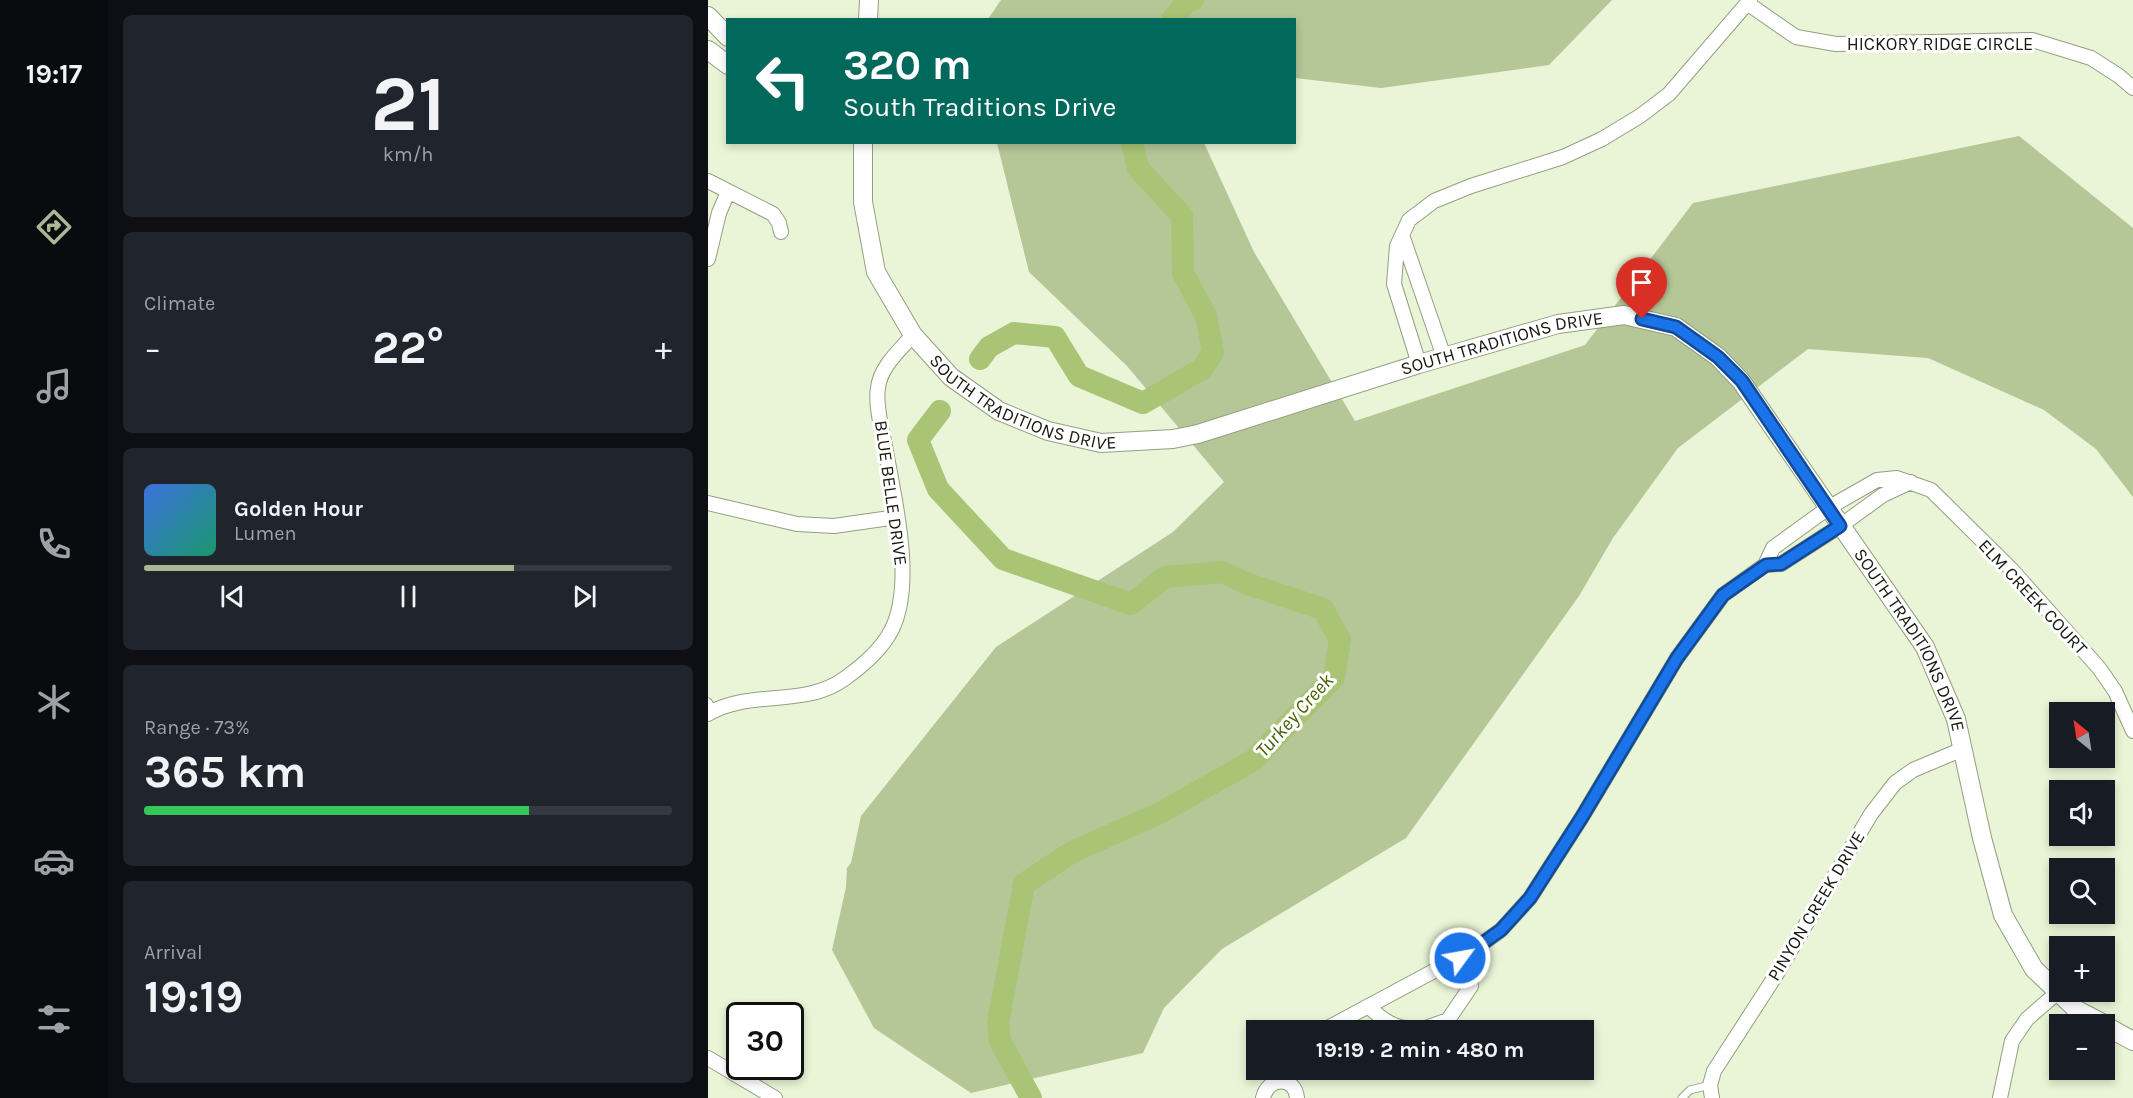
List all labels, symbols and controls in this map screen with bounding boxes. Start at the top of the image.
street label: HICKORY RIDGE CIRCLE [1847,33,2033,55]
text: 320 m [843,40,972,90]
icon: left [744,42,822,120]
text: 19:17 [26,58,82,90]
text: 21 [371,58,446,150]
text: South Traditions Drive [843,91,1116,123]
text: km/h [383,143,433,166]
icon: directions [33,206,75,248]
pin [1616,257,1667,319]
icon: arrive [1625,266,1658,299]
text: Climate [144,292,215,315]
street label: SOUTH TRADITIONS DRIVE [1398,307,1604,380]
text: 22° [372,322,444,374]
text: − [144,329,161,367]
text: + [655,329,672,367]
street label: SOUTH TRADITIONS DRIVE [925,350,1117,455]
icon: music [33,365,75,407]
street label: BLUE BELLE DRIVE [870,419,912,567]
text: Golden Hour [234,496,363,522]
text: Lumen [234,522,297,545]
icon: phone [33,523,75,565]
street label: ELM CREEK COURT [1974,535,2092,659]
street label: SOUTH TRADITIONS DRIVE [1849,544,1969,734]
icon: previous [216,580,249,613]
icon: pause [392,580,425,613]
icon: next [568,580,601,613]
water label: Turkey Creek [1251,668,1338,762]
icon: climate [33,681,75,723]
north arrow [2049,702,2115,768]
map controls [2049,702,2115,1080]
text: Range · 73% [144,716,250,739]
text: 365 km [144,746,306,798]
button: sound [2049,780,2115,846]
street label: PINYON CREEK DRIVE [1763,827,1869,985]
icon: car [33,840,75,882]
button: search [2049,858,2115,924]
position arrow [1428,926,1492,990]
button: + [2049,936,2115,1002]
text: Arrival [144,941,203,964]
text: 19:19 [144,971,243,1023]
icon: filters [33,998,75,1040]
speed limit sign: 30 [726,1002,804,1080]
button: − [2049,1014,2115,1080]
text: 19:19 · 2 min · 480 m [1316,1037,1524,1063]

